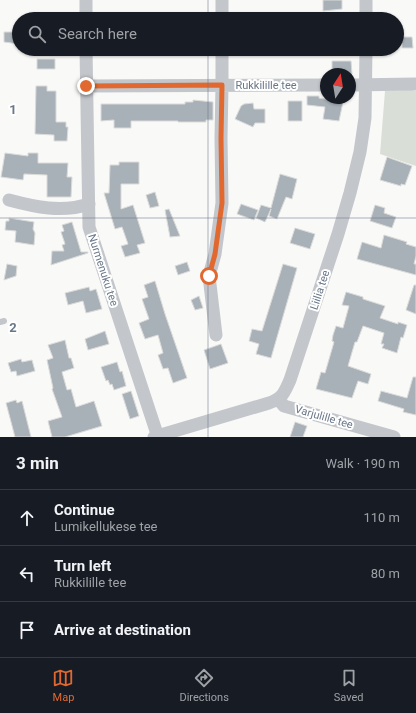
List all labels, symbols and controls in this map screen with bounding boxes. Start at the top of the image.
search box [12,12,404,56]
icon: search [26,23,48,45]
text: Search here [58,25,137,43]
north arrow [320,68,356,104]
route end [77,77,95,95]
street label: Rukkilille tee [235,79,297,92]
text: 1 [9,102,17,117]
street label: Nurmenuku tee [85,232,121,308]
route start [200,267,218,285]
street label: Liilia tee [308,269,333,311]
text: 2 [9,320,17,335]
street label: Varjulille tee [294,403,355,432]
text: 3 min [16,453,59,473]
text: Walk · 190 m [325,456,400,471]
text: Continue [54,501,115,519]
icon: ahead [16,507,38,529]
text: 110 m [363,510,400,525]
text: Lumikellukese tee [54,519,158,534]
text: Turn left [54,557,111,575]
icon: left [16,563,38,585]
text: 80 m [371,566,400,581]
text: Rukkilille tee [54,575,126,590]
icon: arrive [16,619,38,641]
text: Arrive at destination [54,621,191,639]
tab: Map [52,667,74,704]
tab: Directions [179,667,229,704]
tab: Saved [334,667,364,704]

